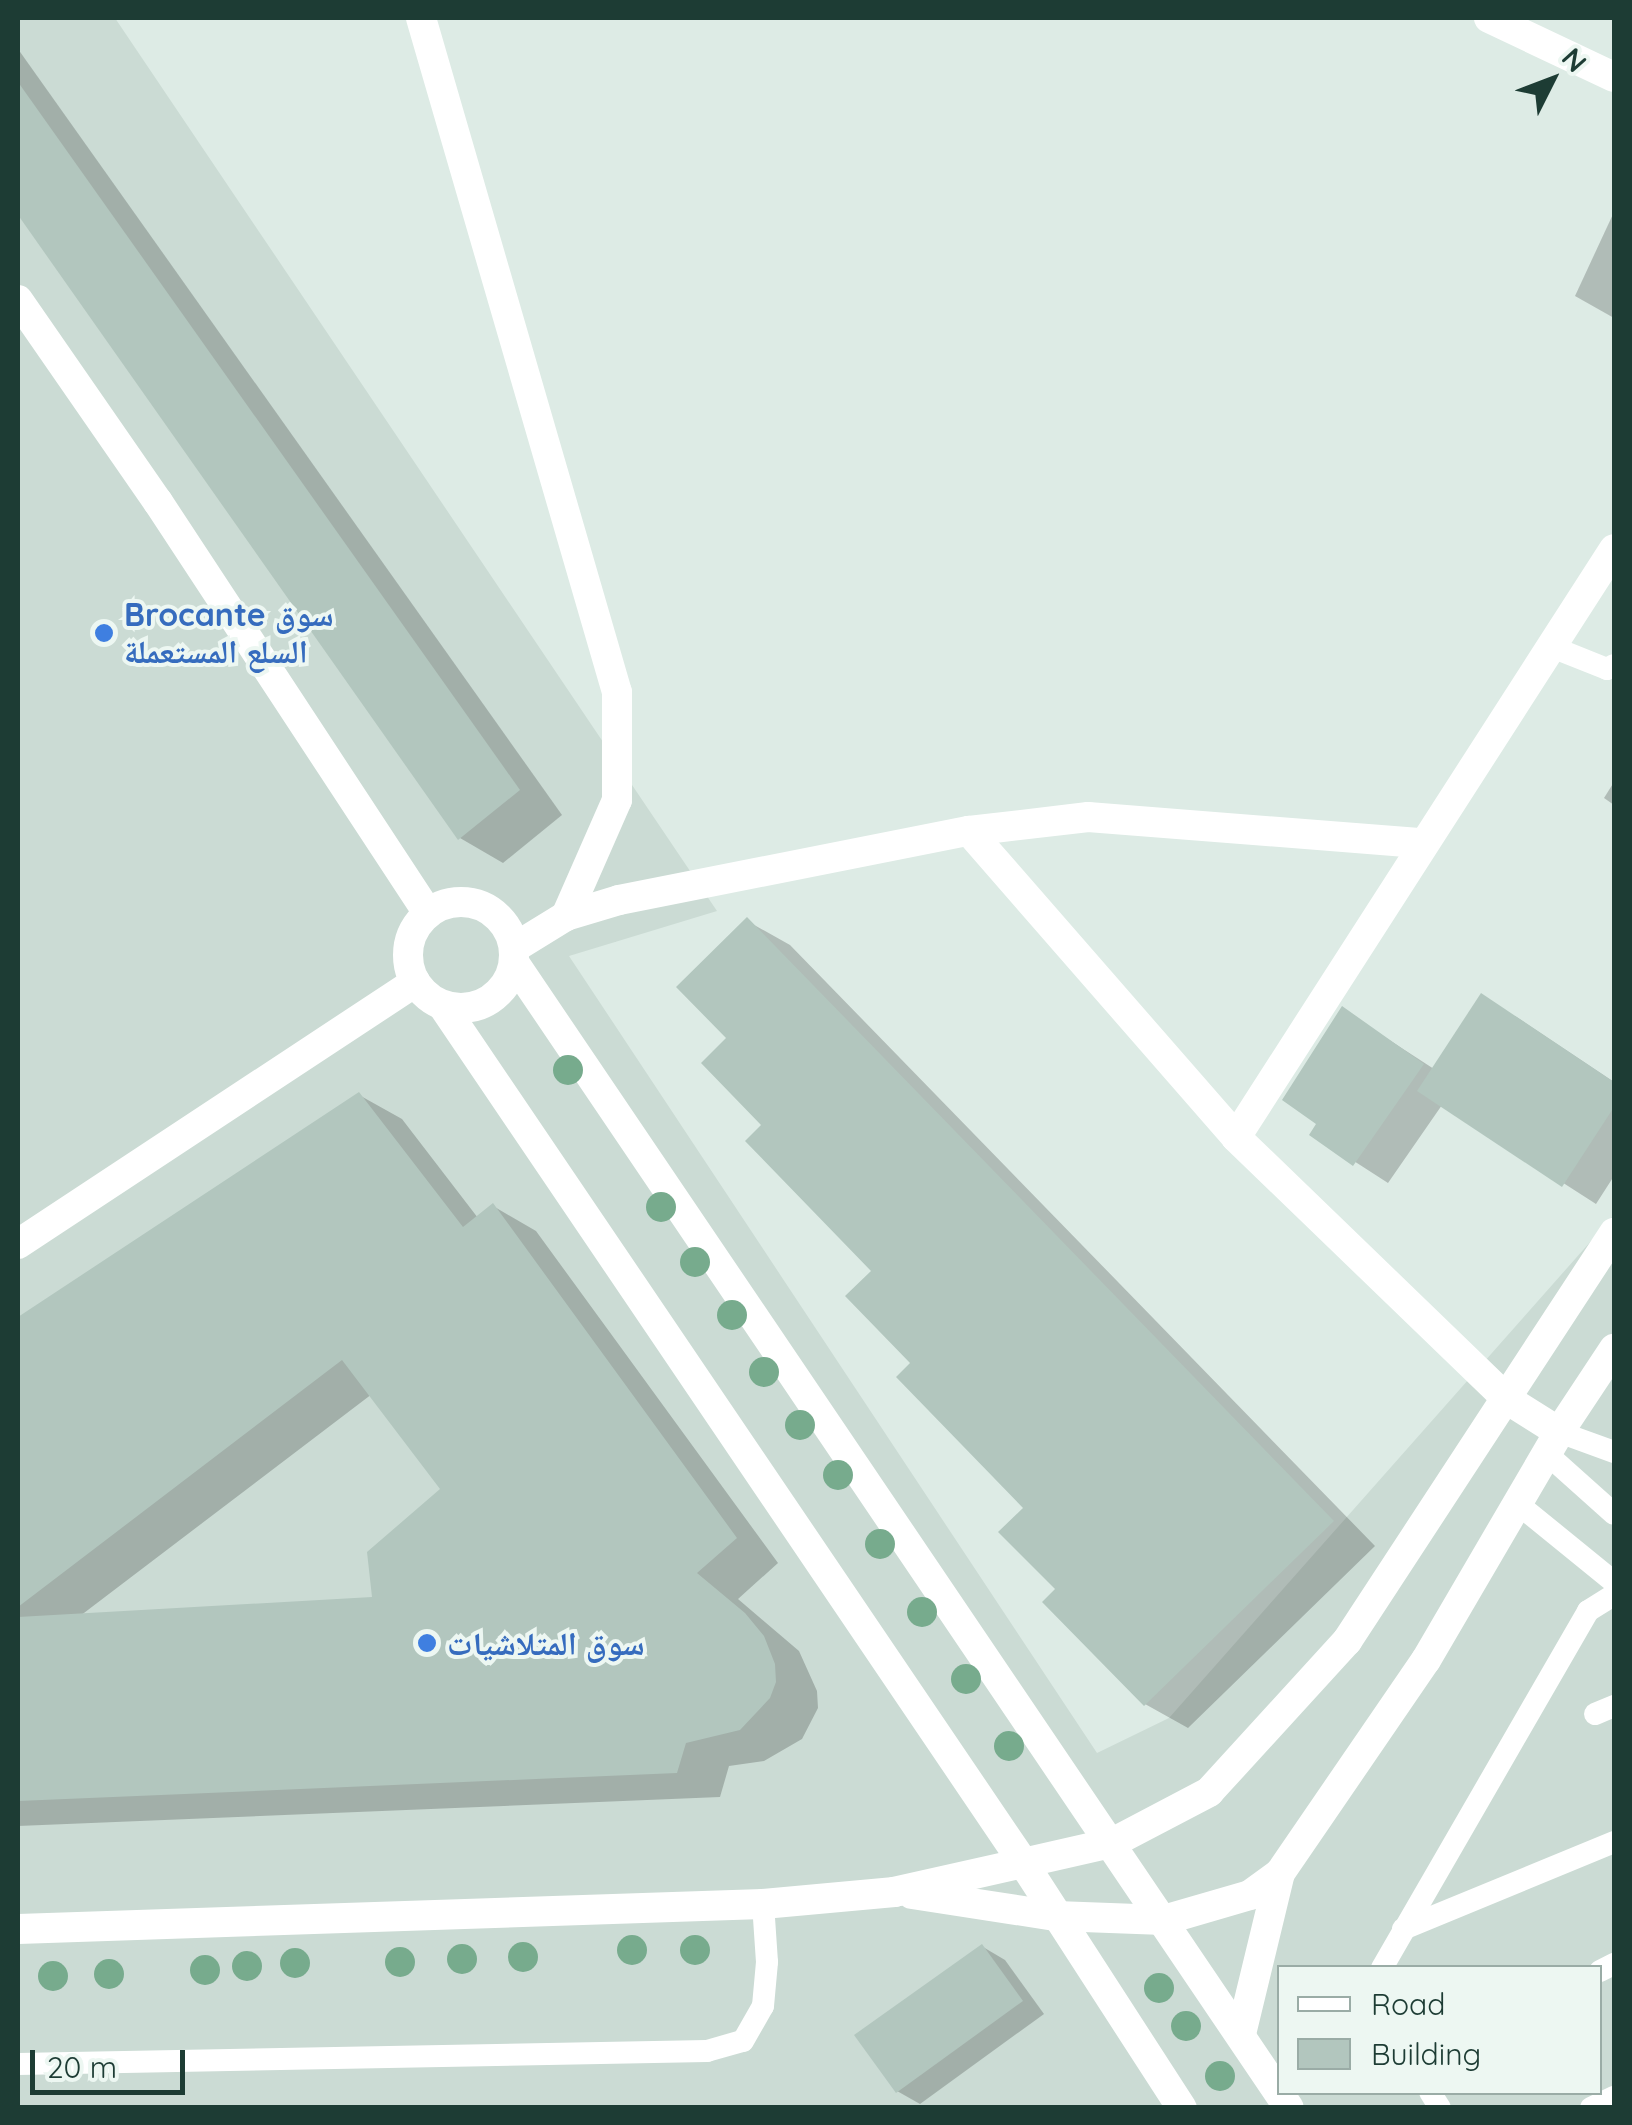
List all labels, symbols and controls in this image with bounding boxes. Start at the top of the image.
north arrow [1502,30,1602,130]
text: N [1555,40,1595,79]
place label: Brocante سوق السلع المستعملة [124,596,334,671]
marker: Brocante سوق السلع المستعملة [93,622,115,644]
place label: سوق المتلاشيات [447,1624,645,1662]
marker: سوق المتلاشيات [416,1632,438,1654]
legend [1277,1965,1602,2095]
text: Road [1371,1985,1445,2023]
scale bar [35,2030,190,2092]
text: Building [1371,2035,1481,2073]
text: 20 m [47,2048,117,2086]

